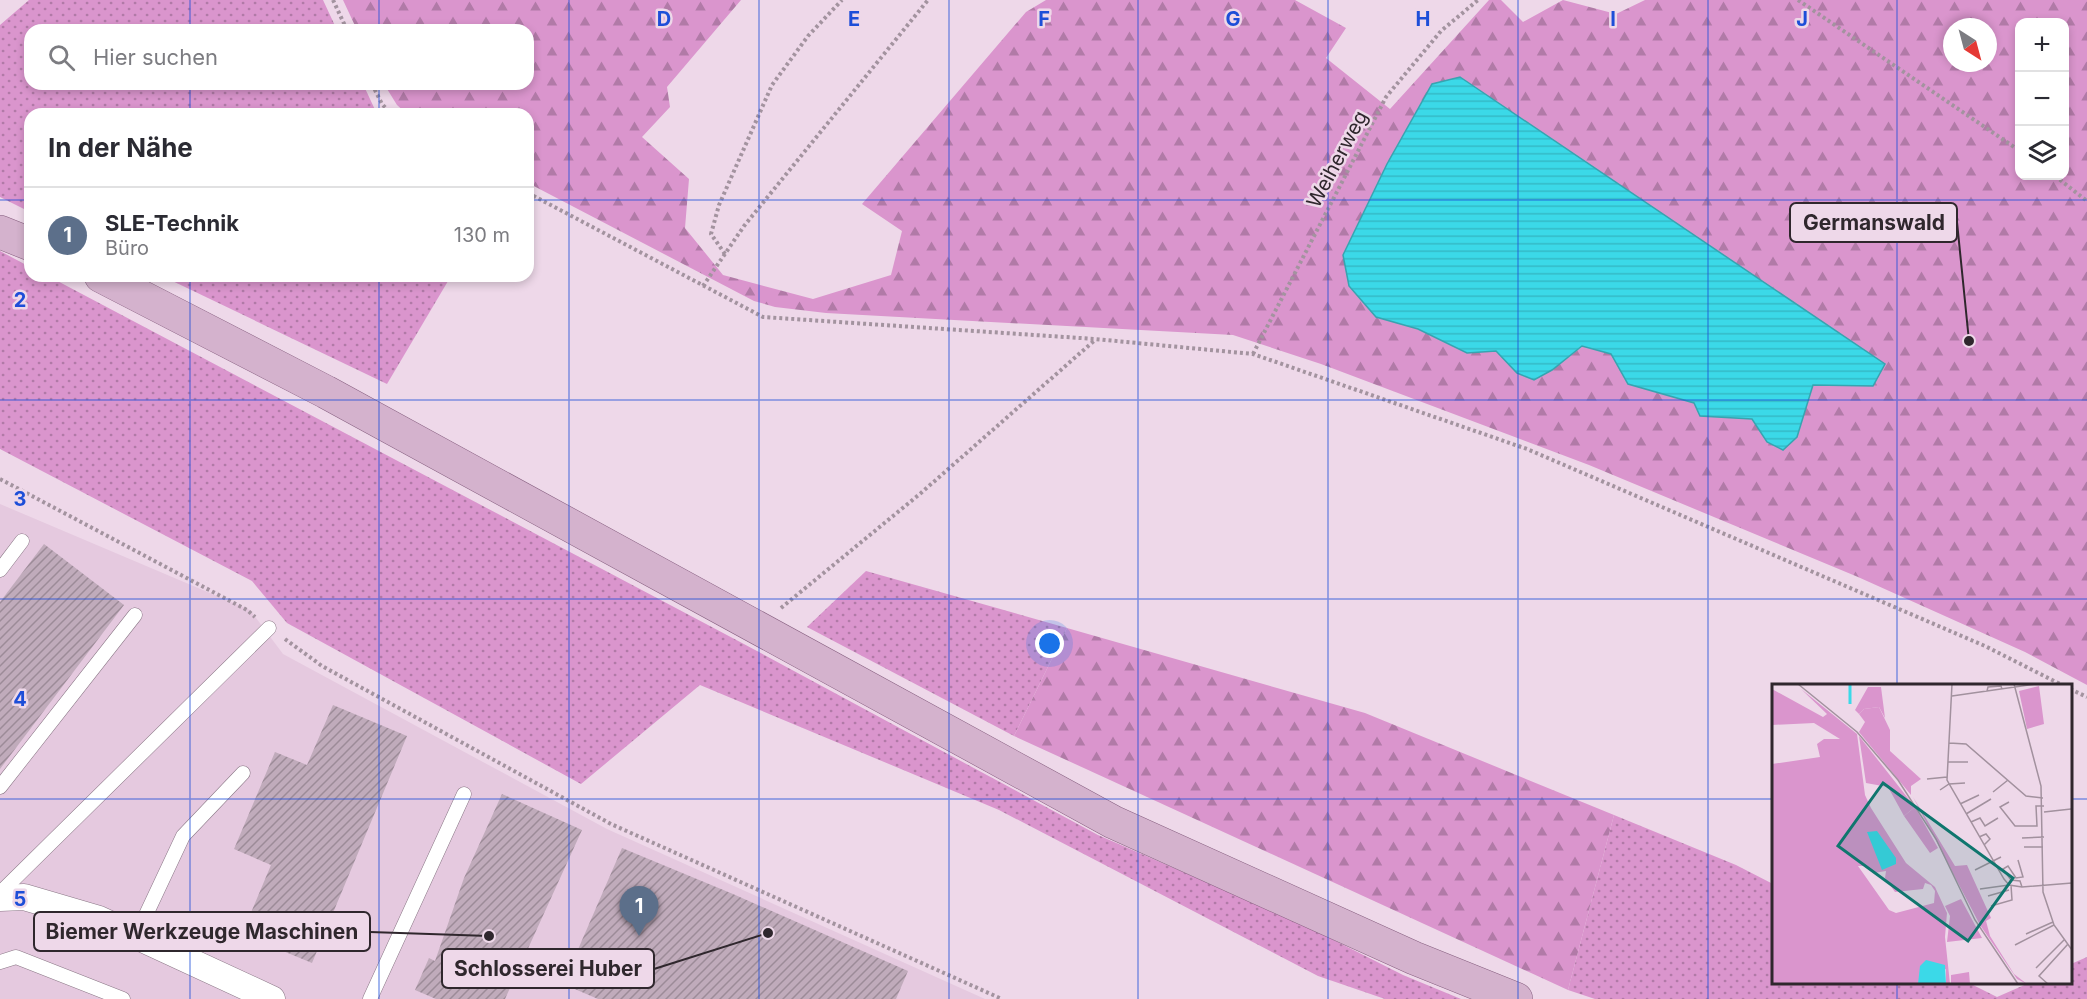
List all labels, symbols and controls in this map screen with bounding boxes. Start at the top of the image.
text: D [657,7,671,31]
text: E [848,7,860,31]
text: F [1038,7,1050,31]
text: G [1225,7,1241,31]
text: H [1416,7,1430,31]
text: I [1610,7,1616,31]
text: J [1796,7,1808,31]
north arrow [1943,18,1997,72]
map controls [2015,18,2069,180]
button: + [2015,18,2069,72]
search box [24,24,534,90]
icon: search [45,41,78,74]
text: Hier suchen [93,44,218,70]
button: − [2015,72,2069,126]
street label: Weiherweg [1301,106,1373,212]
button: layers [2015,126,2069,180]
text: In der Nähe [48,132,193,163]
callout: Germanswald [1790,203,1957,242]
text: SLE-Technik [105,210,239,236]
text: Germanswald [1803,210,1945,235]
text: 1 [63,223,72,247]
text: 130 m [454,223,510,247]
text: Büro [105,236,149,260]
text: 2 [14,288,26,312]
text: 3 [14,487,26,511]
your location [1035,629,1064,658]
inset map [1772,684,2072,984]
text: 4 [13,687,27,711]
pin: 1 [620,886,658,936]
text: 5 [14,887,26,911]
callout: Biemer Werkzeuge Maschinen [34,912,370,951]
text: Biemer Werkzeuge Maschinen [46,919,358,944]
callout: Schlosserei Huber [442,949,654,988]
text: Schlosserei Huber [454,956,642,981]

